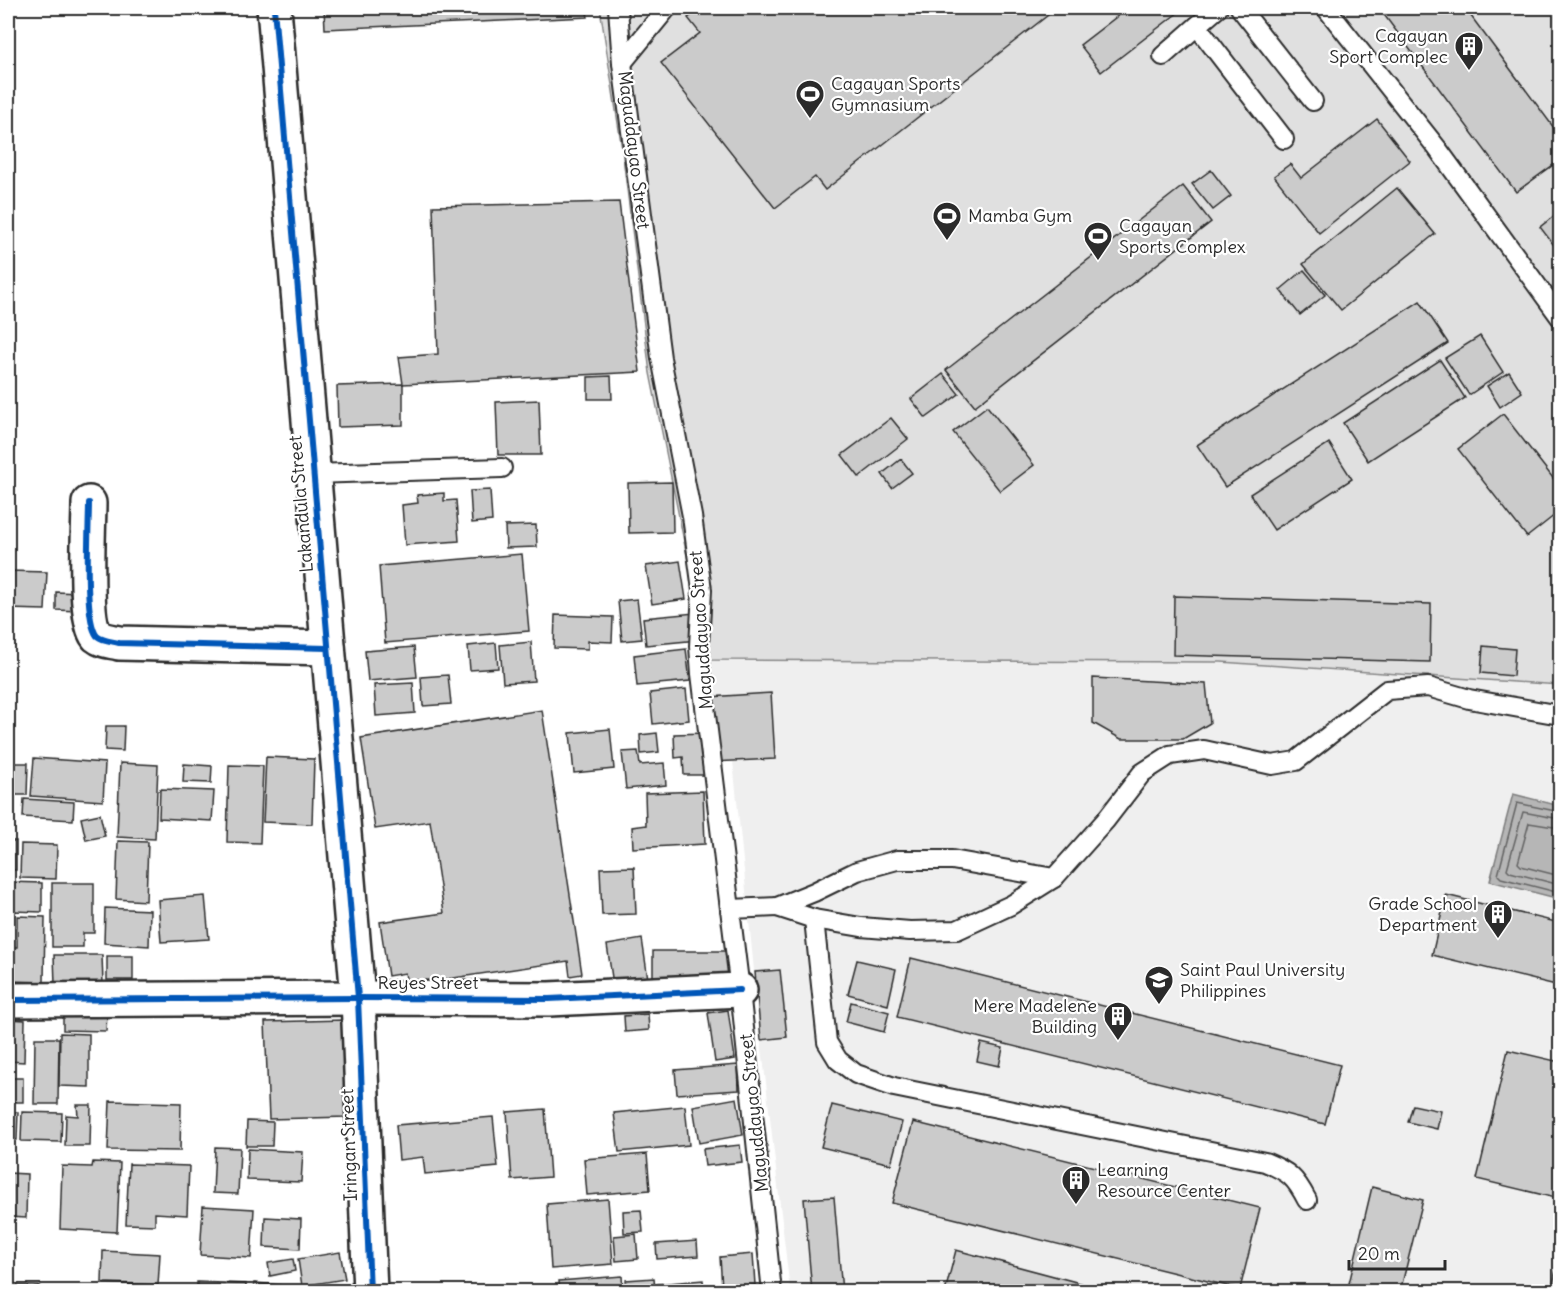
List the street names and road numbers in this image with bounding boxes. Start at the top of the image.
street label: Maguddayao Street [613,69,656,230]
street label: Lakandula Street [283,435,318,574]
street label: Maguddayao Street [683,550,718,710]
street label: Reyes Street [377,971,479,994]
street label: Maguddayao Street [734,1033,773,1194]
street label: Iringan Street [335,1088,362,1202]

